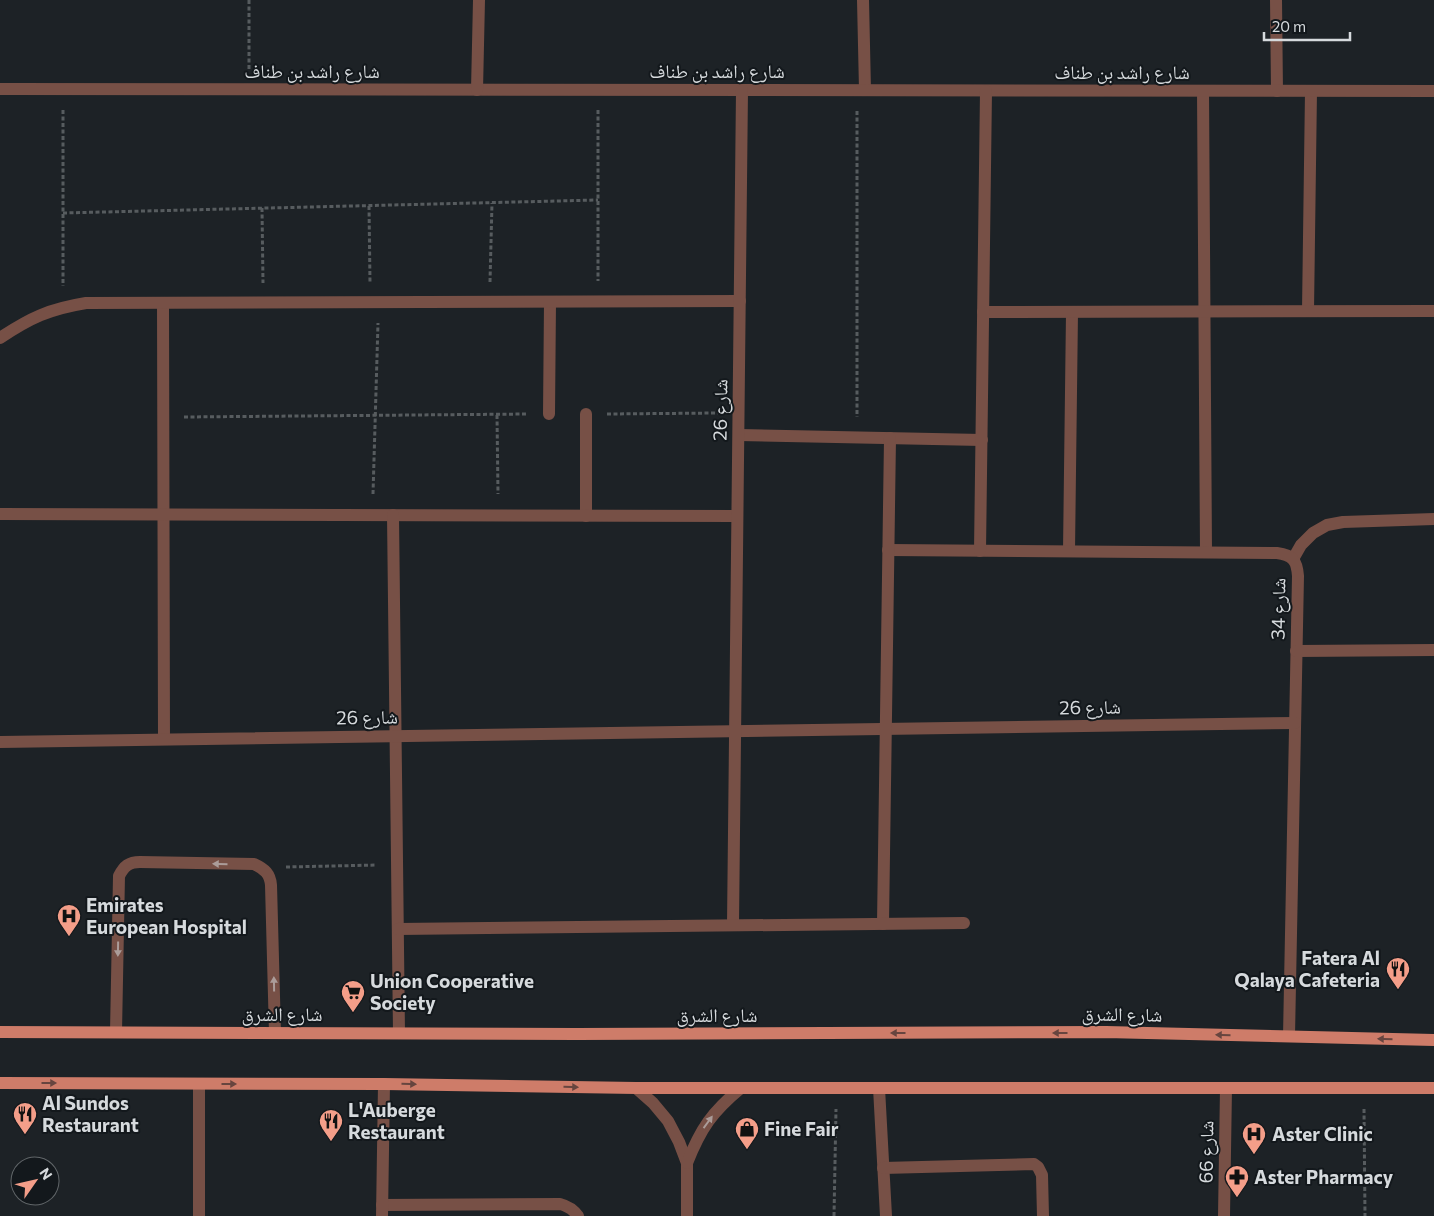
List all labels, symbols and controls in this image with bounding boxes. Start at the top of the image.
scale bar [1264,10,1350,42]
text: 20 m [1272,17,1306,35]
street label: شارع راشد بن طناف [244,59,380,83]
street label: شارع راشد بن طناف [649,59,785,83]
street label: شارع راشد بن طناف [1054,60,1190,84]
street label: شارع 26 [707,379,733,441]
street label: شارع 34 [1265,578,1291,640]
street label: شارع 26 [1059,694,1121,720]
street label: شارع 26 [336,704,398,730]
one-way arrow [211,860,227,868]
place label: Emirates European Hospital [86,893,247,938]
hospital icon: Emirates European Hospital [56,903,82,937]
one-way arrow [113,941,121,957]
place label: Fatera Al Qalaya Cafeteria [1234,946,1380,991]
restaurant icon: Fatera Al Qalaya Cafeteria [1385,956,1411,990]
place label: Union Cooperative Society [370,969,534,1014]
one-way arrow [269,976,277,992]
supermarket icon: Union Cooperative Society [340,979,366,1013]
street label: شارع الشرق [1081,1001,1163,1027]
street label: شارع الشرق [242,1002,322,1026]
street label: شارع الشرق [677,1003,757,1027]
one-way arrow [890,1029,906,1037]
one-way arrow [1052,1029,1068,1037]
one-way arrow [1215,1031,1231,1039]
one-way arrow [1377,1034,1393,1042]
one-way arrow [41,1079,57,1087]
one-way arrow [221,1080,237,1088]
one-way arrow [401,1080,417,1088]
one-way arrow [563,1083,579,1091]
place label: Al Sundos Restaurant [42,1091,139,1136]
place label: L'Auberge Restaurant [348,1098,445,1143]
restaurant icon: Al Sundos Restaurant [12,1101,38,1135]
restaurant icon: L'Auberge Restaurant [318,1108,344,1142]
one-way arrow [703,1115,713,1129]
shop icon: Fine Fair [734,1116,760,1150]
place label: Fine Fair [764,1117,839,1140]
street label: شارع 66 [1193,1120,1219,1184]
hospital icon: Aster Clinic [1241,1121,1267,1155]
place label: Aster Clinic [1272,1122,1373,1145]
north arrow [10,1156,60,1206]
text: N [36,1164,56,1183]
pharmacy icon: Aster Pharmacy [1224,1164,1250,1198]
place label: Aster Pharmacy [1254,1165,1394,1188]

